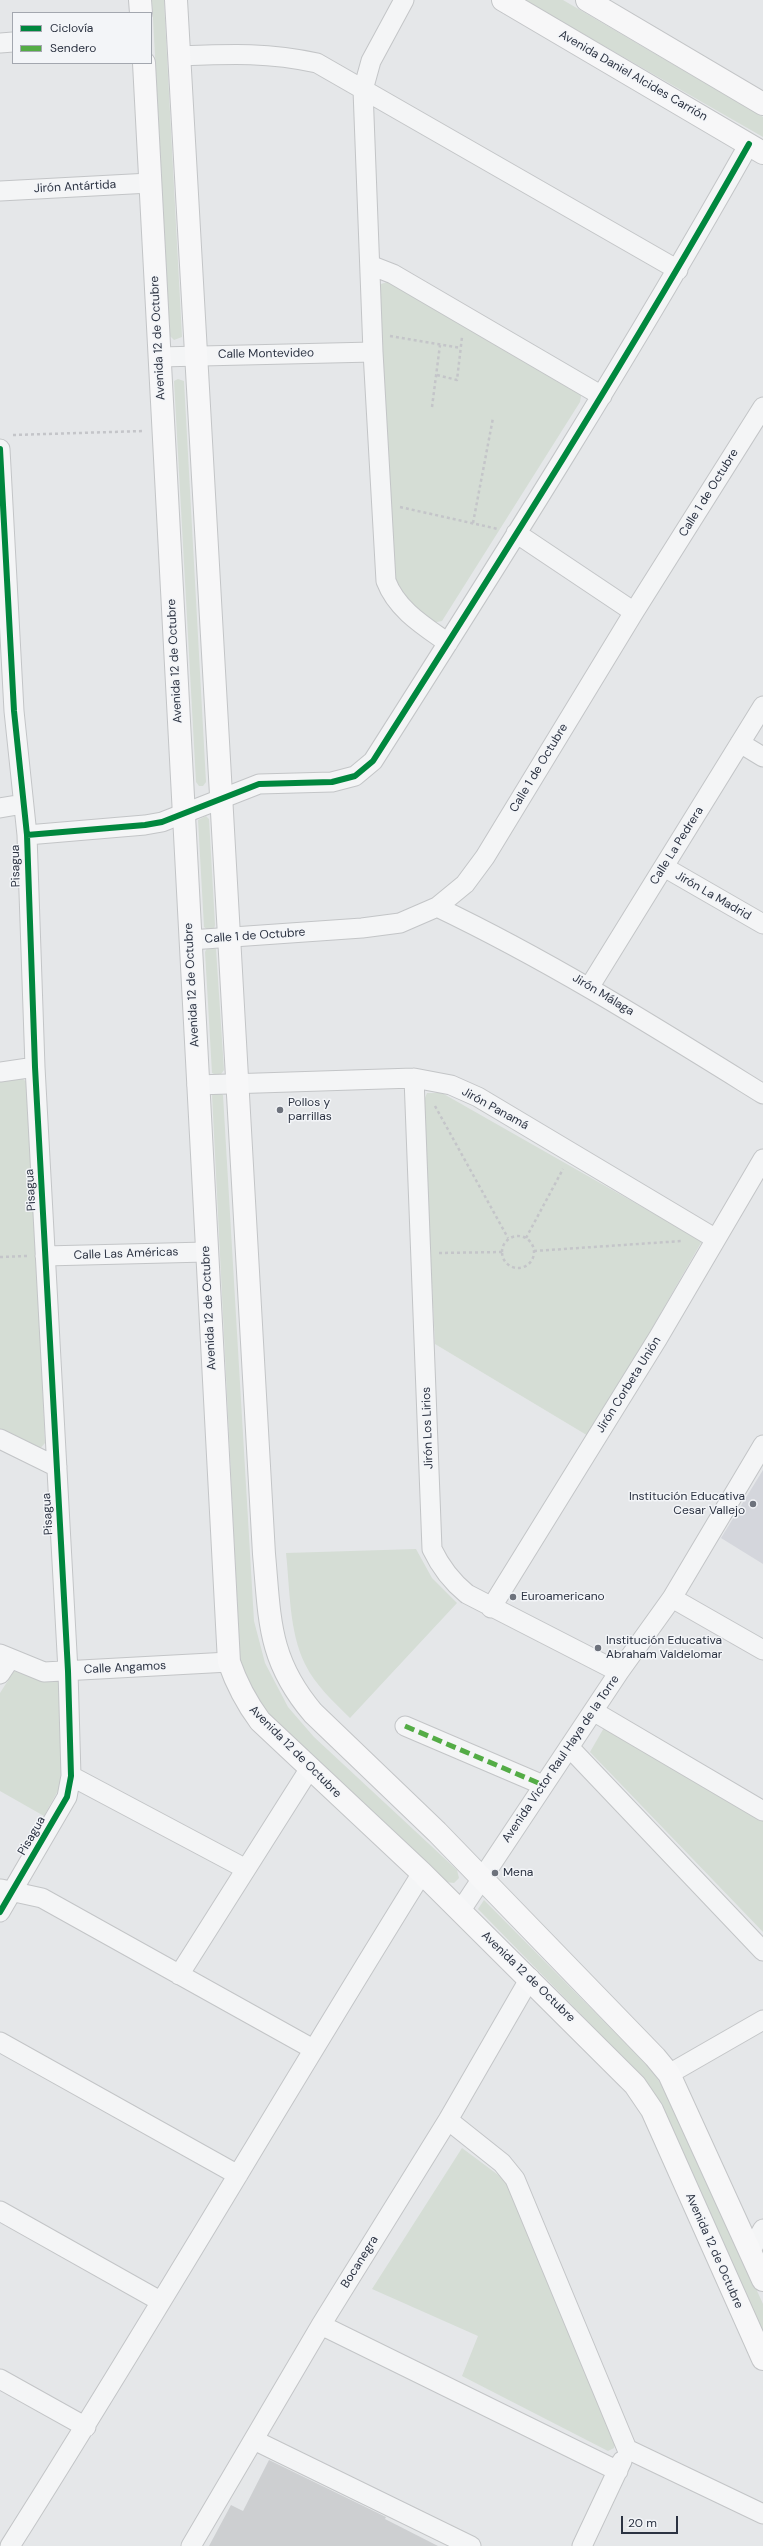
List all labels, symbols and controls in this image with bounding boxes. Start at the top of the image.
legend [12,12,152,64]
text: Ciclovía [50,20,93,36]
street label: Avenida Daniel Alcides Carrión [556,27,710,125]
text: Sendero [50,40,96,56]
street label: Jirón Antártida [33,178,117,196]
street label: Avenida 12 de Octubre [148,275,168,401]
street label: Calle Montevideo [218,346,314,362]
street label: Calle 1 de Octubre [676,446,742,540]
street label: Avenida 12 de Octubre [165,598,185,724]
street label: Calle 1 de Octubre [507,721,571,815]
street label: Calle La Pedrera [647,804,707,888]
street label: Pisagua [8,845,24,887]
street label: Jirón La Madrid [672,868,754,924]
street label: Avenida 12 de Octubre [182,922,202,1048]
street label: Calle 1 de Octubre [204,925,306,947]
street label: Jirón Málaga [570,971,636,1019]
street label: Jirón Panamá [459,1085,531,1133]
place label: Pollos y parrillas [288,1096,332,1124]
marker: Pollos y parrillas [275,1105,285,1115]
street label: Pisagua [23,1168,39,1212]
street label: Calle Las Américas [73,1245,179,1263]
street label: Avenida 12 de Octubre [199,1245,219,1371]
street label: Jirón Corbeta Unión [594,1334,664,1436]
street label: Jirón Los Lirios [419,1387,437,1469]
place label: Institución Educativa Cesar Vallejo [629,1490,745,1518]
street label: Pisagua [40,1492,56,1536]
marker: Institución Educativa Cesar Vallejo [748,1499,758,1509]
place label: Euroamericano [521,1590,605,1604]
marker: Euroamericano [508,1592,518,1602]
place label: Institución Educativa Abraham Valdelomar [606,1634,722,1662]
marker: Institución Educativa Abraham Valdelomar [593,1643,603,1653]
street label: Calle Angamos [83,1659,167,1677]
street label: Avenida Victor Raul Haya de la Torre [499,1672,623,1846]
street label: Avenida 12 de Octubre [246,1703,344,1801]
street label: Pisagua [15,1814,49,1858]
place label: Mena [503,1866,533,1880]
marker: Mena [490,1868,500,1878]
street label: Avenida 12 de Octubre [478,1929,578,2025]
street label: Avenida 12 de Octubre [682,2191,746,2311]
street label: Bocanegra [338,2233,382,2291]
scale bar [623,2508,680,2534]
text: 20 m [628,2515,657,2531]

